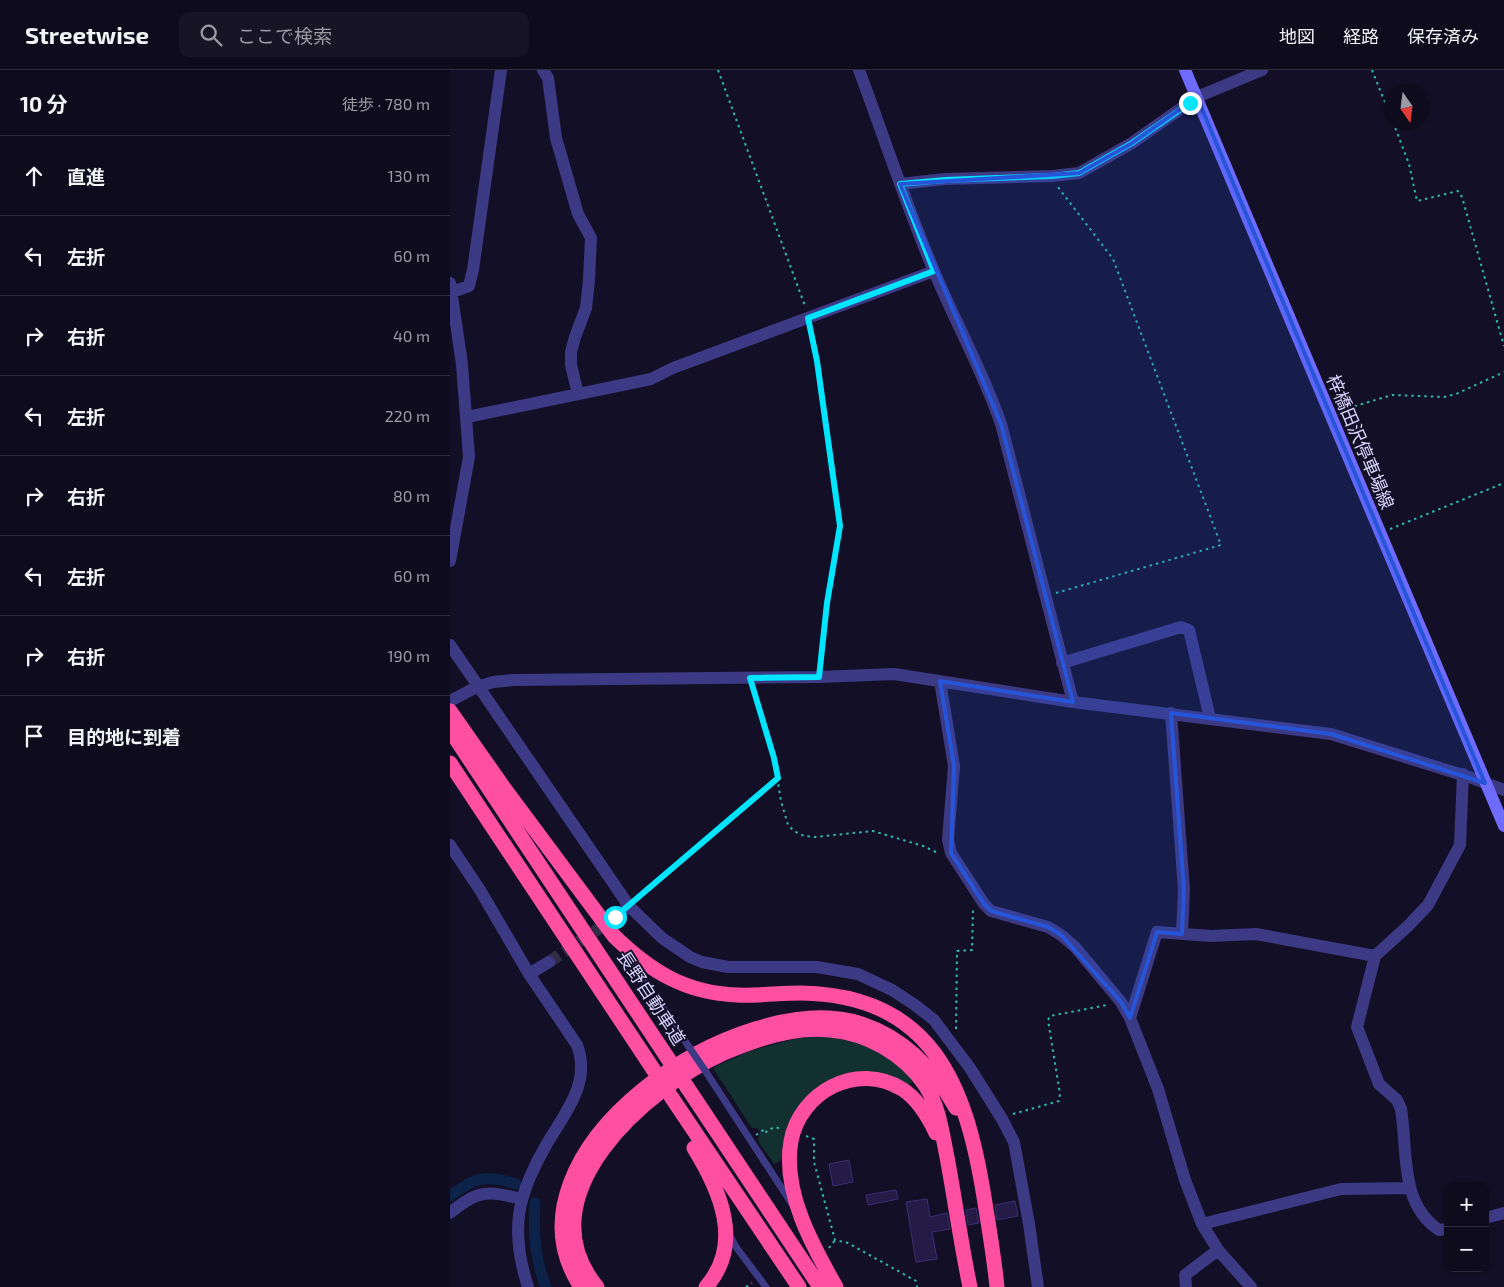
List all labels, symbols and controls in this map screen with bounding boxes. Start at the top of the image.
search box [179,12,529,57]
text: Streetwise [25,20,149,49]
icon: search [197,21,225,49]
text: ここで検索 [237,24,332,47]
text: 地図 [1279,25,1315,47]
text: 経路 [1343,25,1379,47]
text: 保存済み [1407,25,1479,47]
north arrow [1384,85,1429,130]
text: 10 分 [20,91,68,116]
route end [1179,92,1202,115]
text: 徒歩 · 780 m [342,94,430,113]
icon: ahead [20,162,48,190]
text: 直進 [67,165,105,188]
text: 130 m [388,166,430,185]
icon: left [20,242,48,270]
text: 左折 [67,245,105,268]
text: 60 m [394,246,430,265]
icon: right [20,322,48,350]
text: 右折 [67,325,105,348]
text: 40 m [393,326,430,345]
street label: 梓橋田沢停車場線 [1323,371,1399,512]
icon: left [20,402,48,430]
text: 左折 [67,405,105,428]
text: 220 m [385,406,430,425]
icon: right [20,482,48,510]
text: 右折 [67,485,105,508]
text: 80 m [393,486,430,505]
icon: left [20,562,48,590]
text: 左折 [67,565,105,588]
text: 60 m [394,566,430,585]
icon: right [20,642,48,670]
text: 右折 [67,645,105,668]
text: 190 m [387,646,430,665]
icon: arrive [20,722,48,750]
text: 目的地に到着 [67,725,181,748]
route start [604,906,627,929]
street label: 長野自動車道 [613,946,690,1049]
map controls [1444,1182,1489,1272]
button: + [1444,1182,1489,1227]
button: − [1444,1227,1489,1272]

